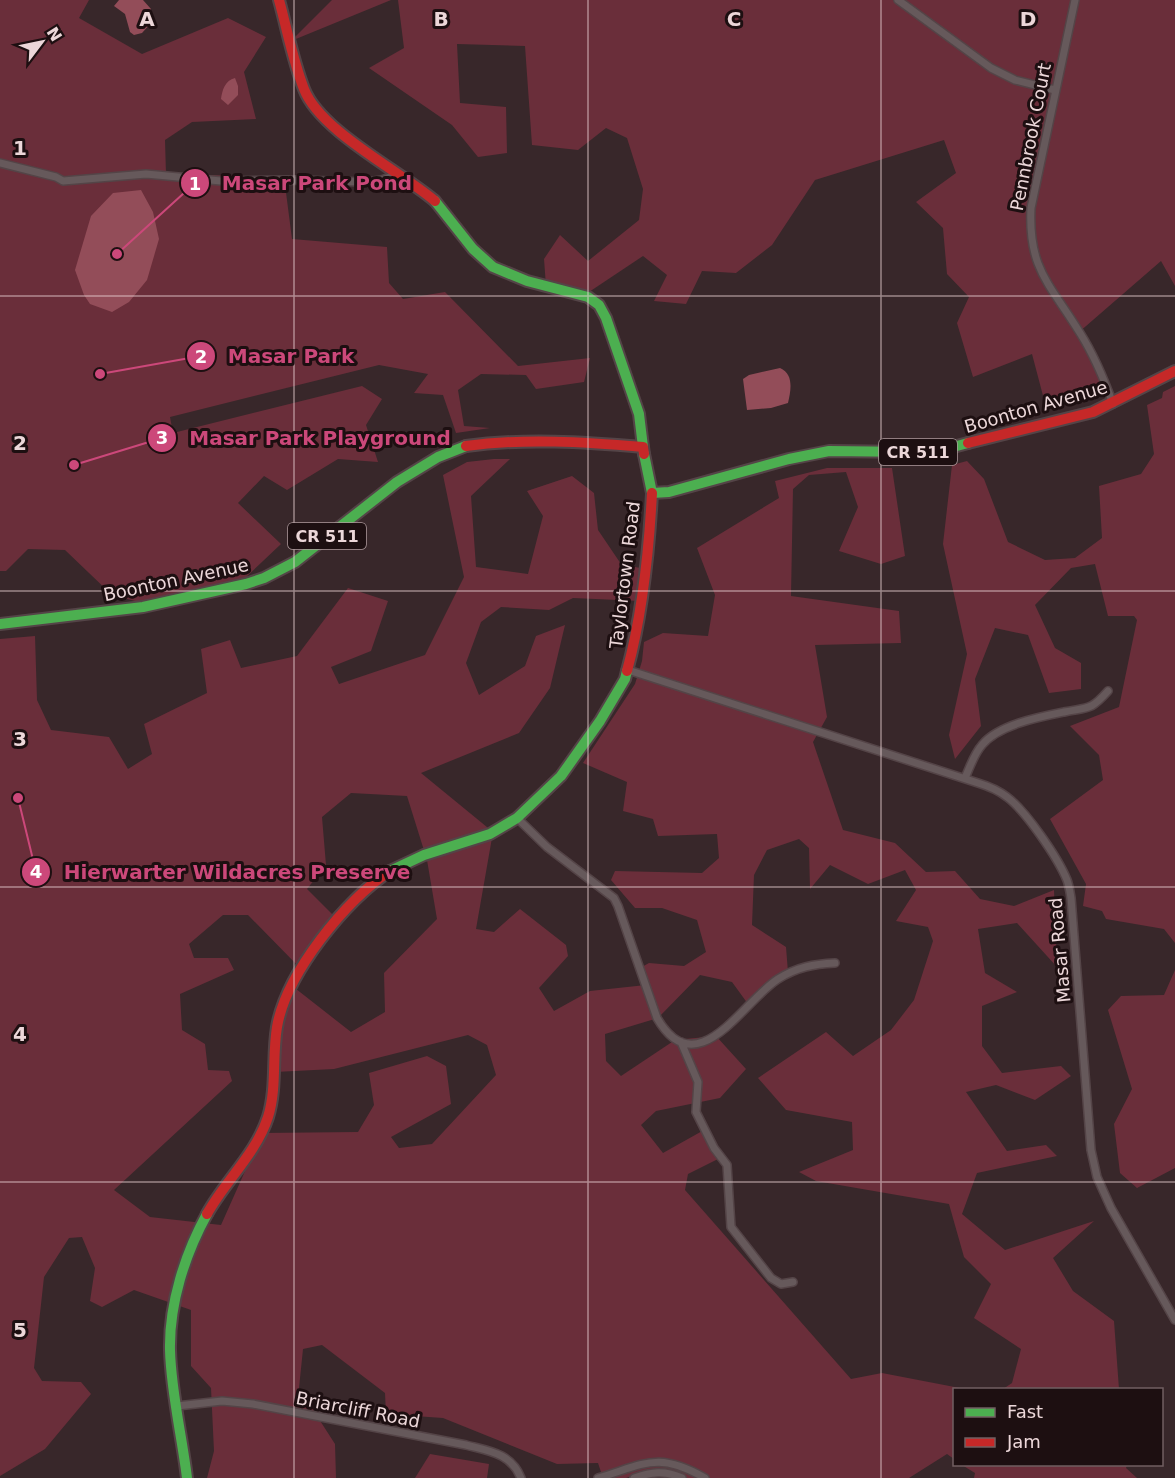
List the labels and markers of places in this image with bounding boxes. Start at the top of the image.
callout: Masar Park Pond [180,164,424,202]
callout: Masar Park [186,337,366,375]
callout: Masar Park Playground [147,419,462,457]
callout: Hierwarter Wildacres Preserve [21,853,422,891]

